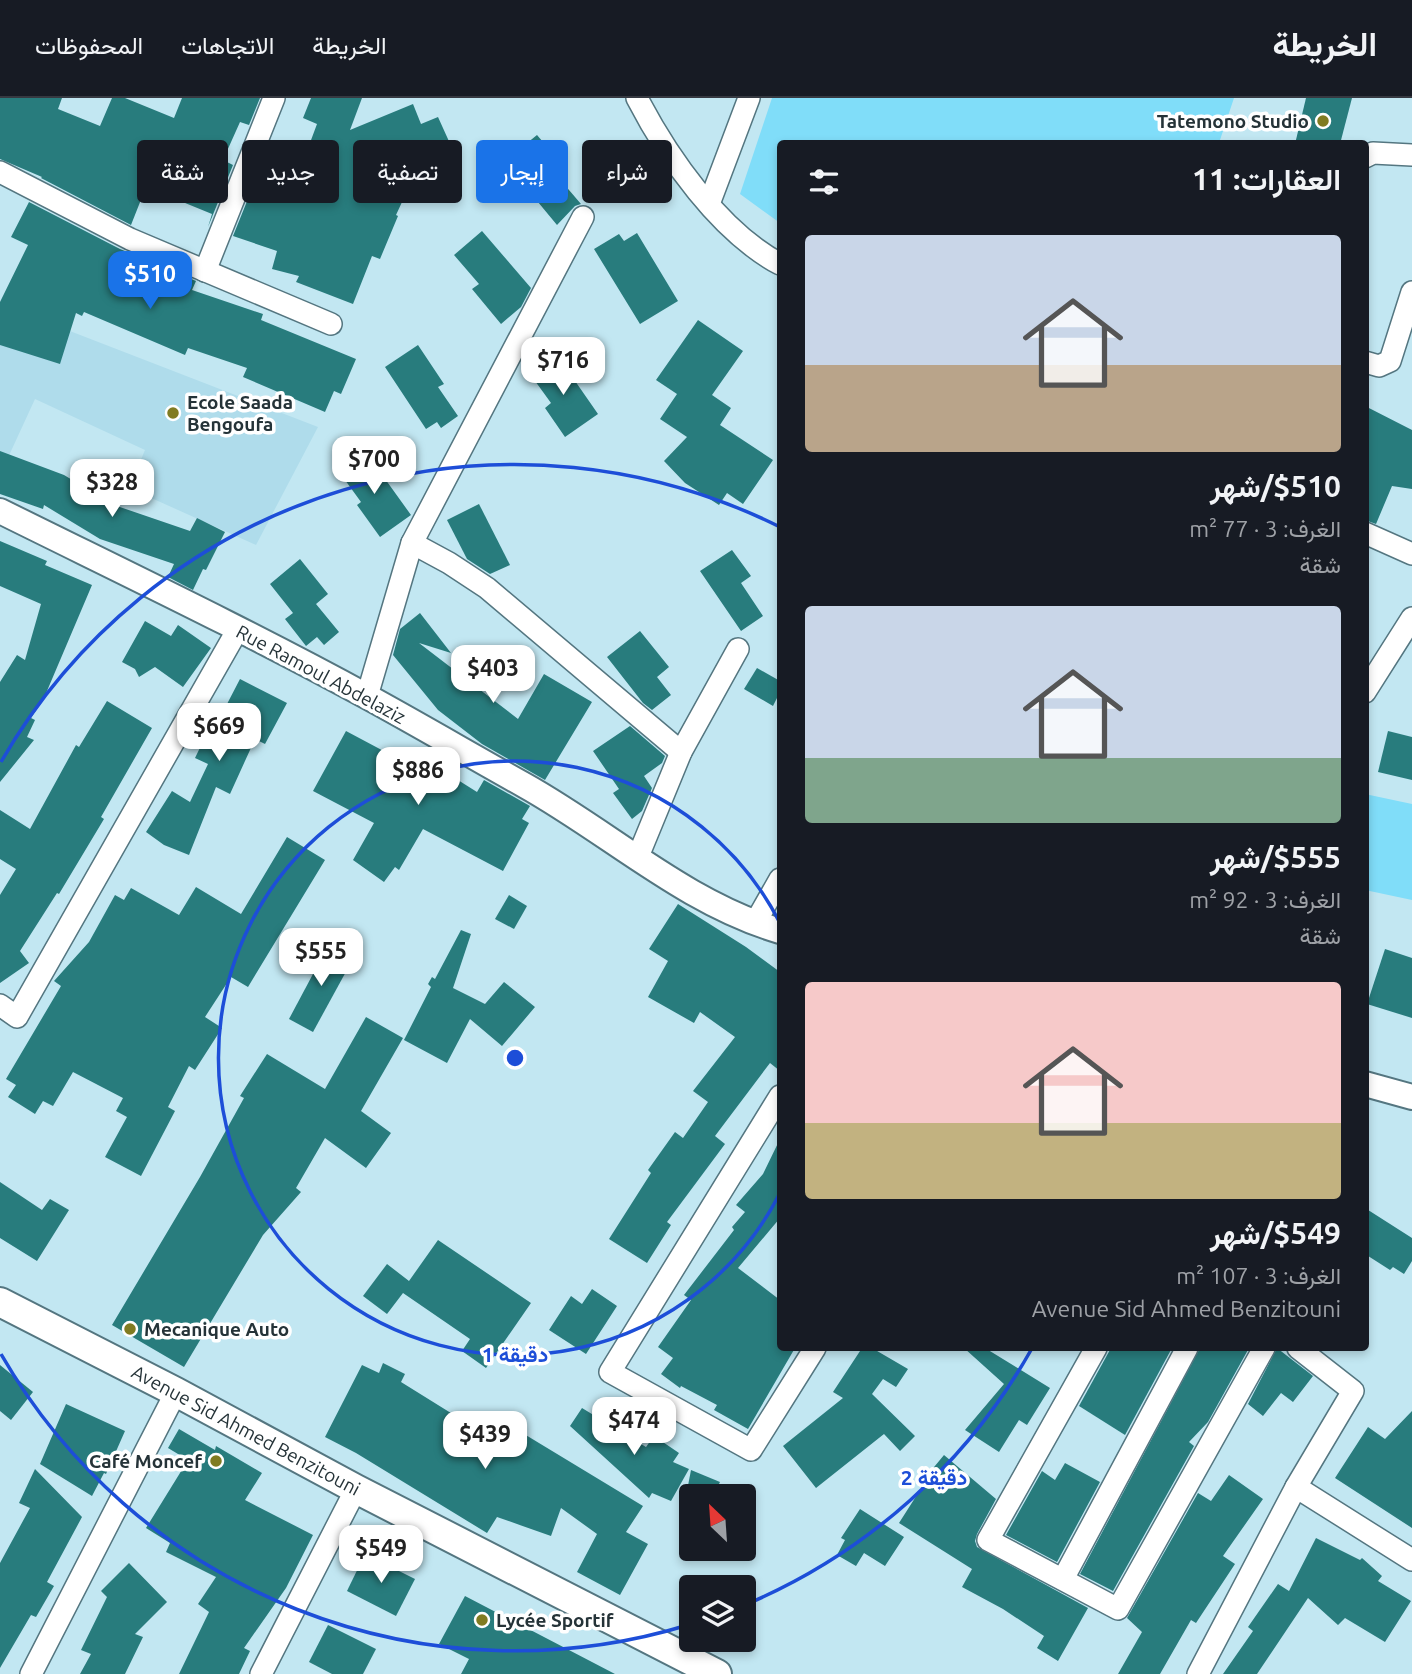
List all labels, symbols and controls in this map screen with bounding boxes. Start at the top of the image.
text: الخريطة [1273,25,1377,62]
text: المحفوظات [35,32,143,59]
text: الاتجاهات [181,32,274,59]
text: الخريطة [312,32,387,59]
place label: Tatemono Studio [1157,110,1309,132]
marker: Tatemono Studio [1315,113,1331,129]
chip: شقة [137,140,228,203]
chip: جديد [242,140,339,203]
chip: تصفية [353,140,462,203]
chip: إيجار [476,140,568,203]
chip: شراء [582,140,672,203]
text: العقارات: 11 [1192,162,1341,196]
icon: filters [805,163,843,201]
pin: $510 [109,252,191,311]
text: $510 [124,261,176,286]
icon: home [1010,280,1136,406]
pin: $716 [522,338,604,397]
text: $716 [537,347,589,372]
place label: Ecole Saada Bengoufa [187,391,293,435]
marker: Ecole Saada Bengoufa [165,405,181,421]
pin: $700 [333,436,415,496]
text: $700 [348,446,400,471]
pin: $328 [71,460,153,519]
text: $328 [86,469,138,494]
text: $510/شهر [1210,469,1341,503]
text: الغرف: 3 · 77 m² [1189,516,1341,541]
text: شقة [1299,552,1341,577]
street label: Rue Ramoul Abdelaziz [233,620,410,728]
pin: $403 [452,646,534,705]
icon: home [1010,651,1136,777]
text: $403 [467,655,519,680]
pin: $669 [178,704,260,763]
text: $669 [193,713,245,738]
pin: $886 [377,748,459,807]
text: $886 [392,757,444,782]
text: $555/شهر [1210,840,1341,874]
text: الغرف: 3 · 92 m² [1189,887,1341,912]
text: شقة [1299,923,1341,948]
pin: $555 [280,928,362,988]
text: $555 [295,938,347,963]
icon: home [1010,1028,1136,1154]
centre of rings [503,1046,527,1070]
text: $549/شهر [1210,1216,1341,1250]
text: الغرف: 3 · 107 m² [1176,1263,1341,1288]
text: Avenue Sid Ahmed Benzitouni [1032,1296,1341,1321]
place label: Mecanique Auto [144,1318,289,1340]
marker: Mecanique Auto [122,1321,138,1337]
text: 1 دقيقة [482,1342,548,1367]
street label: Avenue Sid Ahmed Benzitouni [128,1360,364,1500]
pin: $474 [593,1398,675,1457]
text: $474 [608,1407,660,1432]
pin: $439 [444,1412,526,1471]
text: $439 [459,1421,511,1446]
place label: Café Moncef [89,1450,202,1472]
marker: Café Moncef [208,1453,224,1469]
text: 2 دقيقة [901,1465,967,1490]
north arrow [679,1484,756,1561]
map controls [679,1484,756,1652]
pin: $549 [340,1526,422,1585]
text: $549 [355,1535,407,1560]
button: layers [679,1575,756,1652]
place label: Lycée Sportif [496,1609,614,1631]
marker: Lycée Sportif [474,1612,490,1628]

